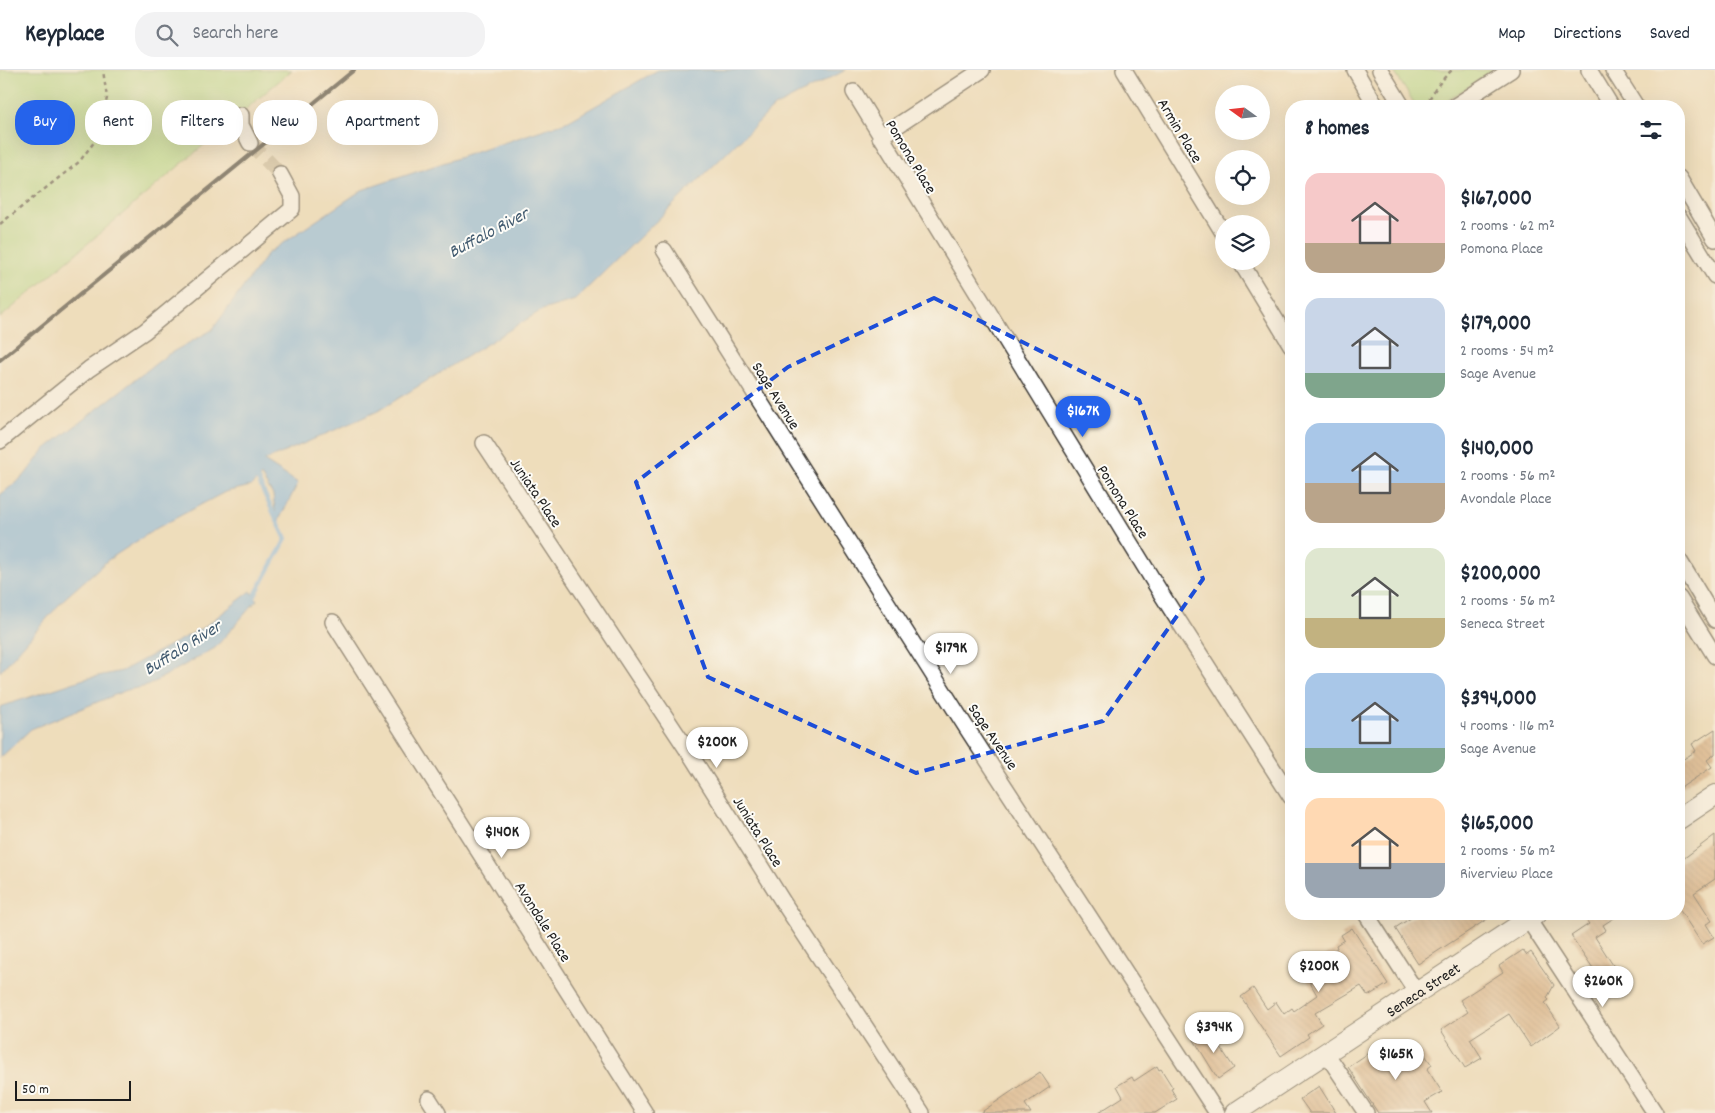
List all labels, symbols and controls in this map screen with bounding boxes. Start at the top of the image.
search box [135,12,485,57]
text: Keyplace [25,18,105,52]
icon: search [153,21,181,49]
text: Search here [193,21,278,48]
text: Map [1498,22,1525,47]
text: Directions [1553,22,1622,47]
text: Saved [1650,22,1690,47]
north arrow [1215,85,1270,140]
map controls [1215,85,1270,270]
street label: Armin Place [1151,95,1207,168]
chip: Buy [15,100,75,145]
chip: Rent [85,100,152,145]
chip: Filters [162,100,243,145]
chip: New [253,100,317,145]
chip: Apartment [327,100,438,145]
text: 8 homes [1305,115,1370,145]
street label: Pomona Place [879,116,941,199]
icon: filters [1637,116,1665,144]
button: locate [1215,150,1270,205]
text: $167,000 [1460,185,1532,215]
icon: home [1345,193,1405,253]
water label: Buffalo River [445,202,536,266]
button: layers [1215,215,1270,270]
text: 2 rooms · 62 m² [1460,215,1555,238]
text: Pomona Place [1460,238,1543,261]
text: $179,000 [1460,310,1531,340]
icon: home [1345,318,1405,378]
text: 2 rooms · 54 m² [1460,340,1554,363]
street label: Sage Avenue [745,358,805,435]
text: Sage Avenue [1460,363,1536,386]
pin: $167K [1048,396,1118,438]
text: $167K [1067,400,1099,423]
text: $140,000 [1460,435,1534,465]
icon: home [1345,443,1405,503]
street label: Juniata Place [503,454,567,533]
street label: Pomona Place [1090,461,1154,544]
text: 2 rooms · 56 m² [1460,465,1555,488]
text: Avondale Place [1460,488,1552,511]
text: $200,000 [1460,560,1541,590]
icon: home [1345,568,1405,628]
text: 2 rooms · 56 m² [1460,590,1555,613]
text: Seneca Street [1460,613,1545,636]
water label: Buffalo River [140,614,229,683]
pin: $179K [916,632,986,675]
text: $179K [935,637,967,660]
text: $394,000 [1460,685,1537,715]
icon: home [1345,693,1405,753]
street label: Sage Avenue [961,699,1023,775]
text: 4 rooms · 116 m² [1460,715,1555,738]
pin: $200K [682,726,752,769]
text: $200K [697,731,737,754]
text: Sage Avenue [1460,738,1536,761]
street label: Juniata Place [726,792,788,872]
text: $165,000 [1460,810,1534,840]
pin: $140K [467,816,537,859]
icon: home [1345,818,1405,878]
text: $140K [485,821,519,844]
text: 2 rooms · 56 m² [1460,840,1555,863]
text: Riverview Place [1460,863,1553,886]
street label: Avondale Place [508,877,576,967]
pin: $200K [1284,950,1354,993]
text: $200K [1299,955,1339,978]
street label: Seneca Street [1382,958,1466,1024]
pin: $260K [1568,966,1638,1008]
text: $260K [1583,970,1623,993]
pin: $394K [1179,1012,1249,1054]
text: $394K [1196,1016,1232,1039]
pin: $165K [1361,1038,1431,1081]
text: $165K [1379,1043,1413,1066]
scale bar [15,1078,131,1101]
text: 50 m [22,1080,49,1100]

